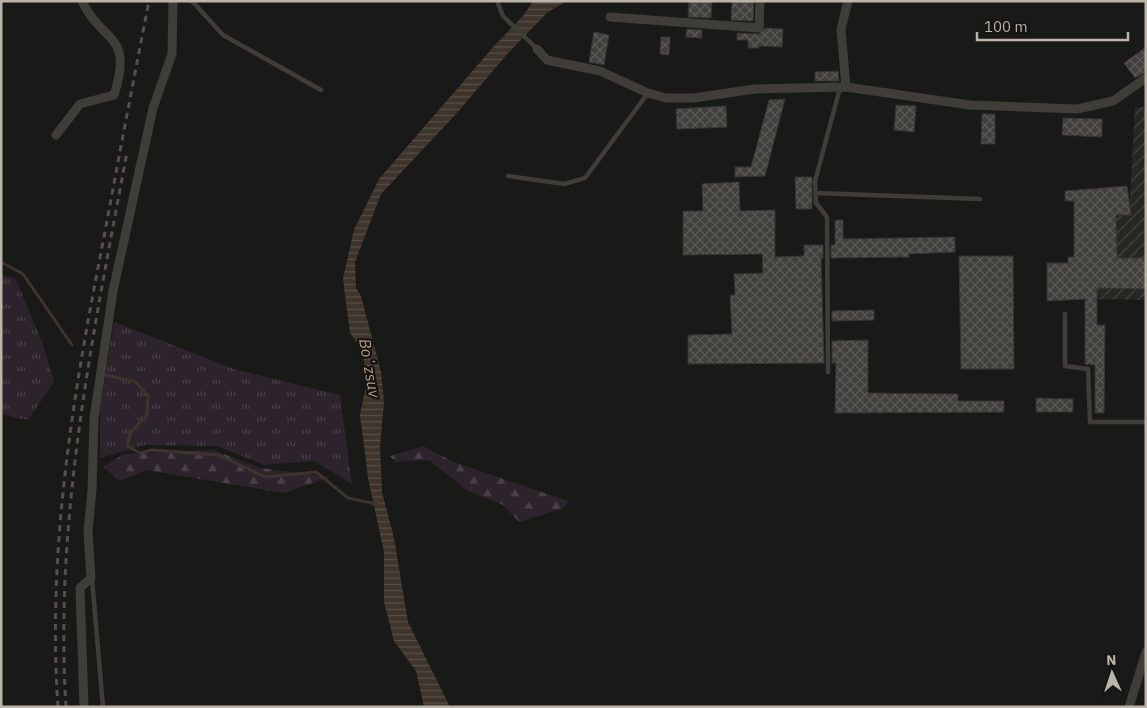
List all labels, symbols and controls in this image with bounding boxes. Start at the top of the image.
scale bar [977,10,1128,42]
text: 100 m [984,17,1028,36]
water label: Boʻzsuv [355,337,385,400]
north arrow [1087,648,1137,698]
text: N [1106,651,1117,669]

